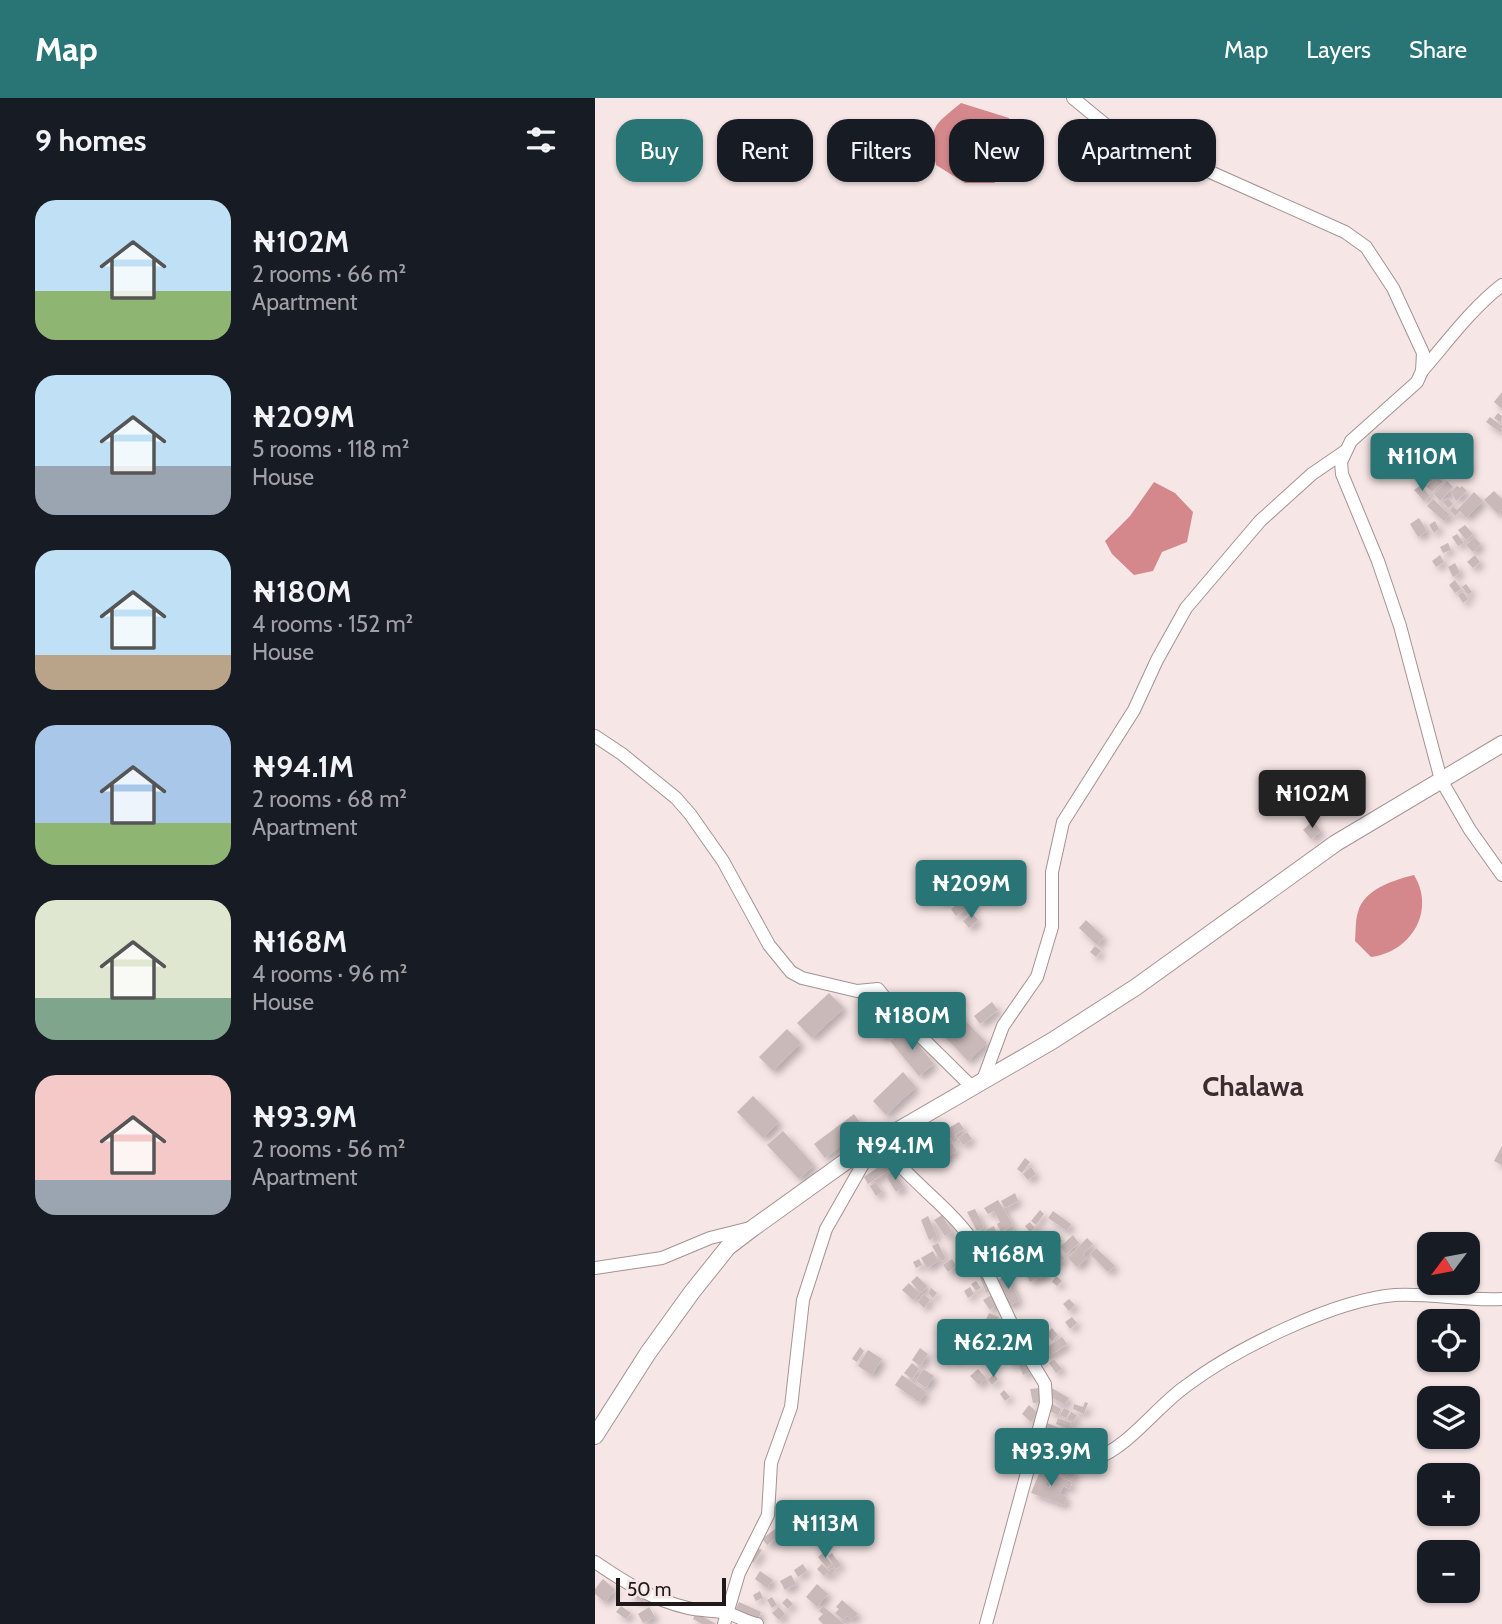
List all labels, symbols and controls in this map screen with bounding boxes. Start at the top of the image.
text: Map [35,29,98,69]
text: Map [1224,35,1268,64]
text: Layers [1306,35,1371,64]
text: Share [1409,35,1467,64]
chip: Buy [616,119,703,182]
chip: Rent [717,119,813,182]
chip: Filters [827,119,935,182]
chip: New [949,119,1044,182]
chip: Apartment [1058,119,1216,182]
icon: filters [522,121,560,159]
text: 9 homes [35,122,146,159]
text: ₦102M [252,223,349,260]
icon: home [91,228,175,312]
text: 2 rooms · 66 m² [252,260,406,288]
text: Apartment [252,288,357,316]
text: ₦209M [252,398,355,435]
icon: home [91,403,175,487]
pin: ₦110M [1373,434,1471,493]
text: 5 rooms · 118 m² [252,435,409,463]
text: ₦110M [1387,442,1457,470]
text: House [252,463,314,491]
text: ₦180M [252,573,352,610]
icon: home [91,578,175,662]
text: 4 rooms · 152 m² [252,610,413,638]
text: House [252,638,314,666]
text: ₦94.1M [252,748,354,785]
icon: home [91,753,175,837]
pin: ₦102M [1263,770,1361,830]
text: ₦102M [1275,779,1349,807]
text: 2 rooms · 68 m² [252,785,407,813]
text: Apartment [252,813,357,841]
pin: ₦209M [922,860,1020,920]
text: ₦209M [932,869,1010,897]
text: ₦168M [252,923,347,960]
icon: home [91,928,175,1012]
text: 4 rooms · 96 m² [252,960,407,988]
text: House [252,988,314,1016]
pin: ₦180M [863,992,961,1052]
text: ₦180M [874,1001,950,1029]
district label: Chalawa [1202,1069,1304,1103]
text: ₦93.9M [252,1098,357,1135]
icon: home [91,1103,175,1187]
pin: ₦94.1M [838,1122,952,1182]
text: ₦94.1M [856,1131,934,1159]
text: 2 rooms · 56 m² [252,1135,406,1163]
text: Apartment [252,1163,357,1191]
pin: ₦168M [959,1232,1057,1291]
north arrow [1417,1232,1481,1295]
map controls [1417,1232,1480,1603]
text: ₦168M [971,1240,1045,1268]
button: locate [1417,1309,1480,1372]
pin: ₦62.2M [936,1320,1050,1379]
text: ₦62.2M [953,1328,1033,1356]
button: layers [1417,1386,1480,1449]
pin: ₦93.9M [994,1428,1108,1488]
text: ₦93.9M [1011,1437,1091,1465]
button: + [1417,1463,1480,1526]
pin: ₦113M [776,1500,874,1560]
text: ₦113M [791,1509,859,1537]
button: − [1417,1540,1480,1603]
scale bar [616,1575,726,1607]
text: 50 m [627,1578,671,1601]

